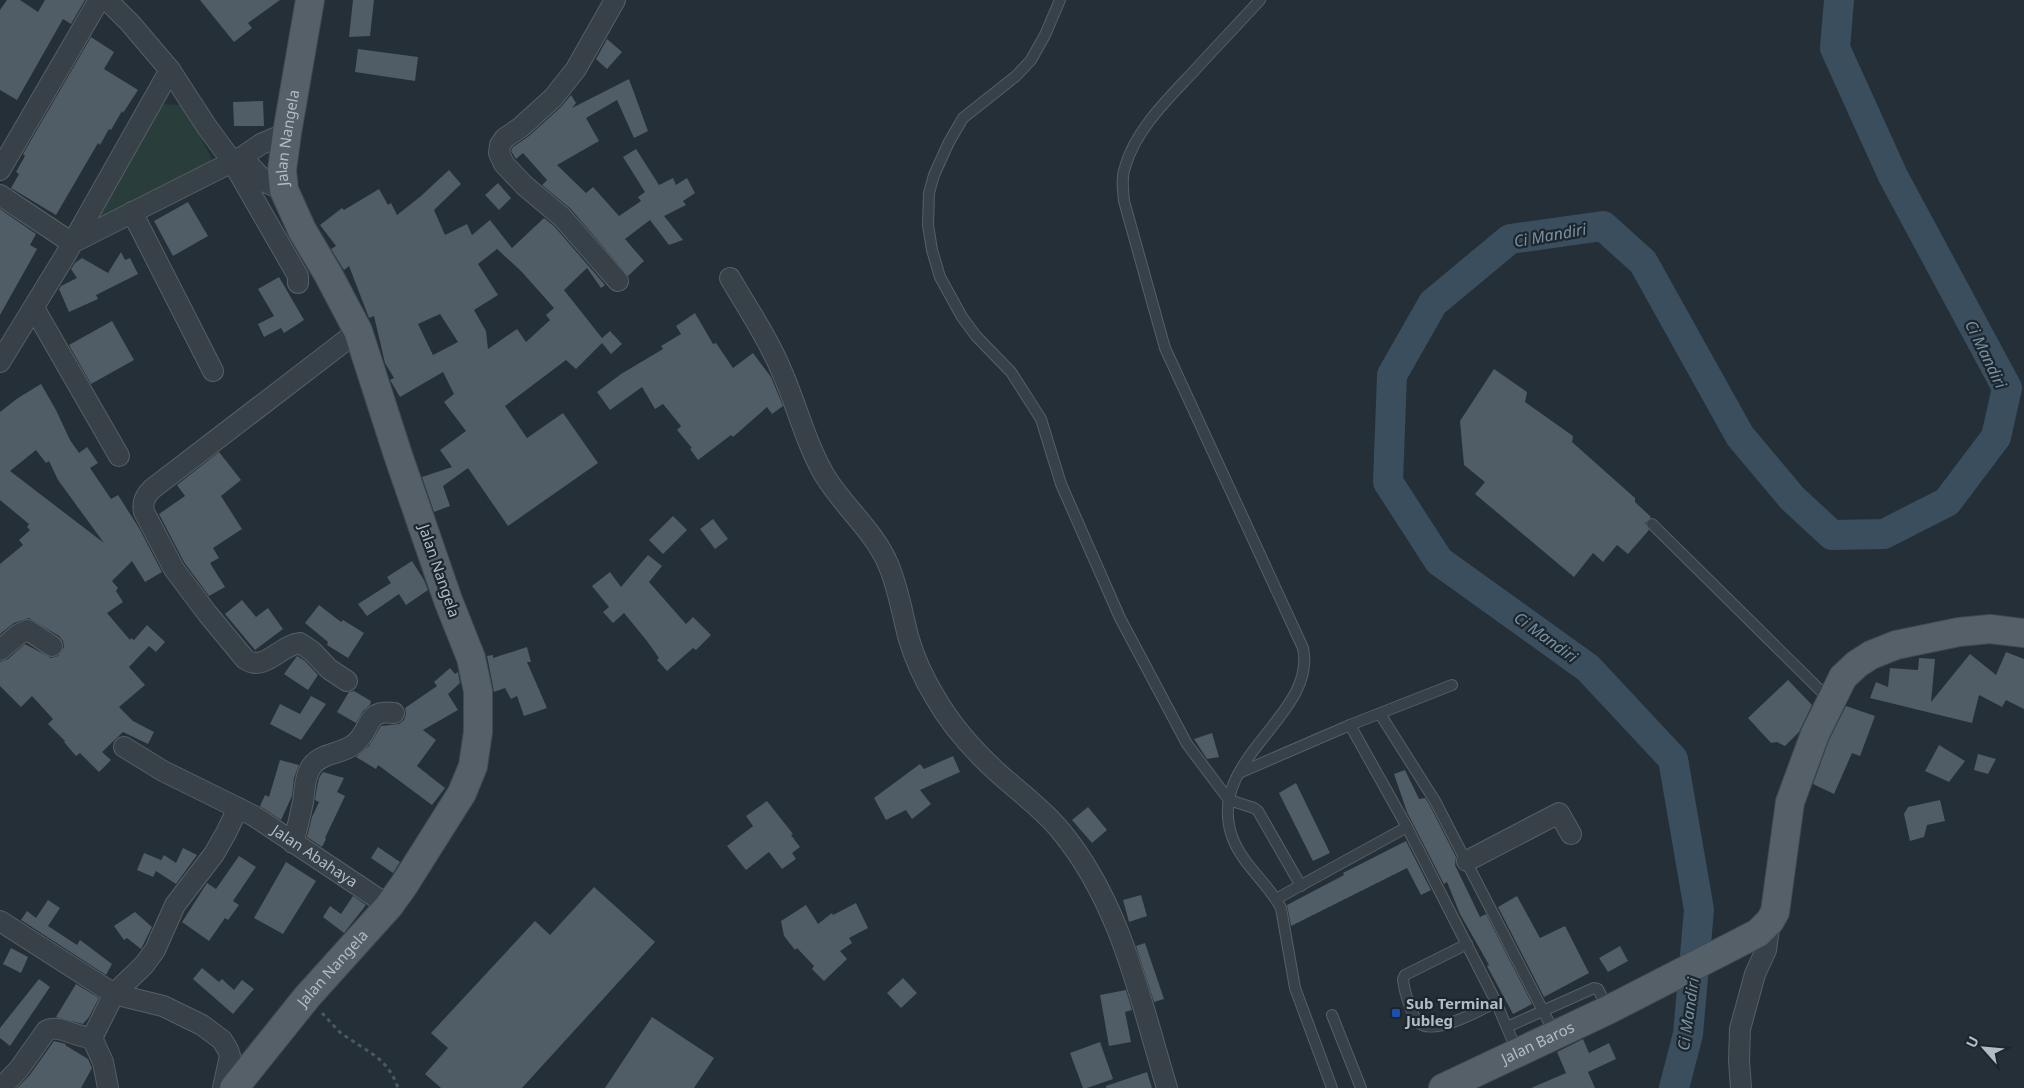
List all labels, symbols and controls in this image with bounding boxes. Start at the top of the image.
street label: Jalan Nangela [271,88,303,189]
water label: Ci Mandiri [1512,218,1589,252]
water label: Ci Mandiri [1960,316,2012,393]
street label: Jalan Nangela [414,520,465,620]
water label: Ci Mandiri [1510,607,1583,668]
street label: Jalan Abahaya [267,819,362,891]
street label: Jalan Nangela [291,925,372,1012]
water label: Ci Mandiri [1672,975,1704,1052]
place label: Sub Terminal Jubleg [1404,993,1503,1030]
marker: Sub Terminal Jubleg [1390,1007,1402,1019]
street label: Jalan Baros [1496,1016,1577,1069]
north arrow [1959,1023,2009,1073]
text: U [1961,1033,1983,1051]

